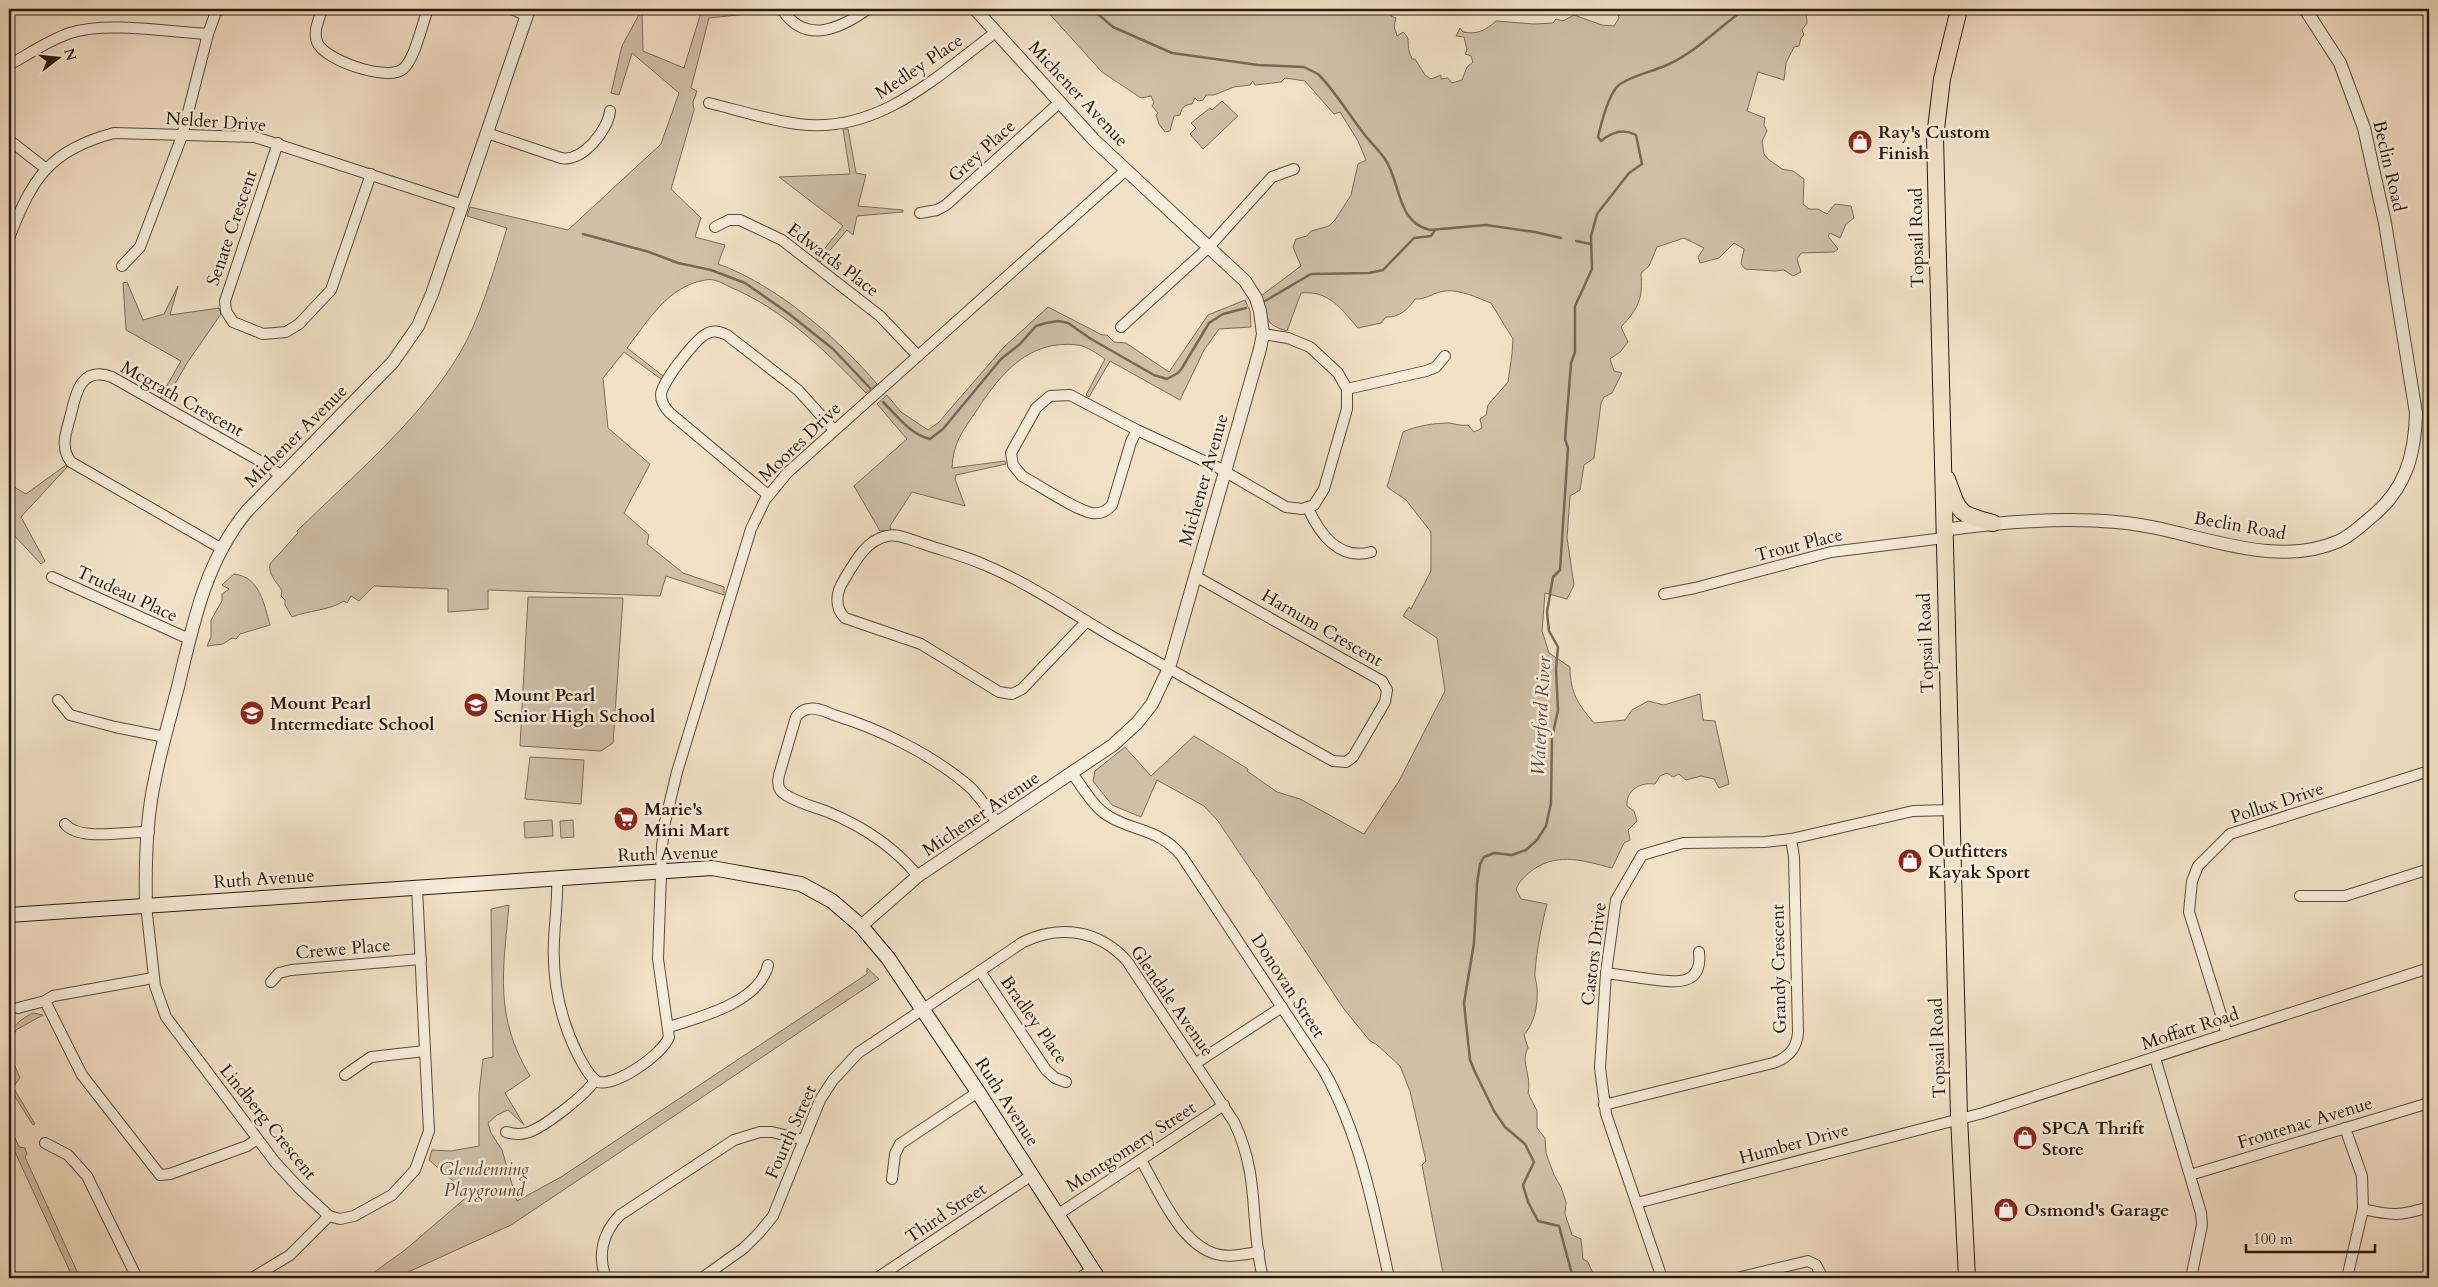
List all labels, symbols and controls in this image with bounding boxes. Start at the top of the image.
street label: Medley Place [870,28,968,106]
north arrow [32,32,82,82]
street label: Michener Avenue [1022,36,1134,152]
text: N [59,46,81,63]
street label: Nelder Drive [165,106,267,138]
street label: Grey Place [943,114,1021,188]
street label: Beclin Road [2366,118,2412,214]
place label: Ray's Custom Finish [1878,120,1990,166]
shop icon: Ray's Custom Finish [1847,129,1873,155]
street label: Senate Crescent [201,167,264,289]
street label: Topsail Road [1904,187,1930,288]
street label: Edwards Place [782,217,884,303]
street label: Mcgrath Crescent [116,355,248,443]
street label: Michener Avenue [239,379,353,493]
street label: Moores Drive [753,396,847,488]
street label: Michener Avenue [1173,411,1235,549]
street label: Beclin Road [2192,506,2288,546]
street label: Trout Place [1753,522,1845,568]
street label: Trudeau Place [72,560,182,628]
street label: Harnum Crescent [1257,583,1388,673]
street label: Topsail Road [1912,592,1940,694]
water label: Waterford River [1525,655,1557,776]
place label: Mount Pearl Senior High School [494,683,655,729]
place label: Mount Pearl Intermediate School [270,691,434,737]
school or university icon: Mount Pearl Senior High School [463,692,489,718]
school or university icon: Mount Pearl Intermediate School [239,700,265,726]
street label: Michener Avenue [917,765,1045,863]
street label: Pollux Drive [2227,776,2327,830]
place label: Marie's Mini Mart [644,797,730,843]
supermarket icon: Marie's Mini Mart [613,806,639,832]
place label: Outfitters Kayak Sport [1928,839,2031,885]
street label: Ruth Avenue [617,840,719,868]
shop icon: Outfitters Kayak Sport [1897,848,1923,874]
street label: Ruth Avenue [213,863,315,895]
street label: Castors Drive [1575,901,1613,1007]
street label: Grandy Crescent [1765,904,1793,1034]
street label: Donovan Street [1245,929,1331,1043]
street label: Crewe Place [294,932,392,966]
street label: Glendale Avenue [1124,940,1220,1062]
street label: Bradley Place [994,971,1074,1069]
street label: Topsail Road [1924,997,1952,1099]
street label: Moffatt Road [2138,1001,2242,1057]
street label: Ruth Avenue [969,1053,1045,1151]
street label: Lindberg Crescent [214,1059,323,1185]
street label: Fourth Street [759,1081,823,1183]
street label: Frontenac Avenue [2234,1091,2376,1155]
street label: Montgomery Street [1061,1095,1201,1198]
place label: SPCA Thrift Store [2042,1116,2145,1162]
street label: Humber Drive [1736,1117,1852,1171]
shop icon: SPCA Thrift Store [2012,1125,2038,1151]
park label: Glendenning Playground [439,1157,529,1203]
street label: Third Street [901,1177,992,1249]
shop icon: Osmond's Garage [1993,1197,2019,1223]
place label: Osmond's Garage [2024,1198,2169,1223]
scale bar [2246,1222,2374,1254]
text: 100 m [2253,1229,2293,1249]

